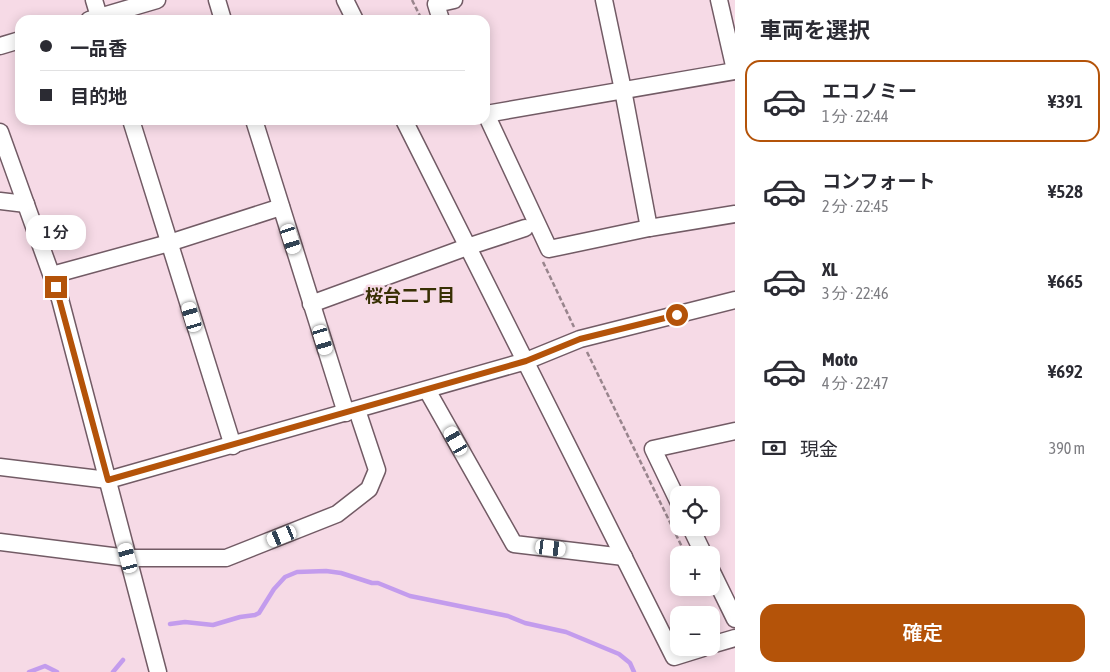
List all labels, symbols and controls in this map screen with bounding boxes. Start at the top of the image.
text: 車両を選択 [760,17,870,43]
text: 一品香 [70,37,127,59]
icon: car [762,79,807,124]
text: エコノミー [822,80,917,102]
text: 目的地 [70,85,127,107]
text: ¥391 [1048,90,1083,112]
text: 1 分 · 22:44 [822,107,888,125]
icon: car [762,169,807,214]
text: コンフォート [822,170,935,192]
text: ¥528 [1048,180,1083,202]
text: 2 分 · 22:45 [822,197,888,215]
callout: 1 分 [26,214,86,250]
car [279,222,302,256]
text: 1 分 [43,223,69,241]
text: XL [822,258,838,280]
icon: car [762,259,807,304]
text: ¥665 [1048,270,1083,292]
route end [45,276,67,298]
text: 3 分 · 22:46 [822,284,888,302]
district label: 桜台二丁目 [365,285,455,306]
car [180,300,203,334]
route start [666,304,688,326]
car [311,323,334,357]
text: Moto [822,348,858,370]
icon: car [762,349,807,394]
text: ¥692 [1048,360,1083,382]
text: 4 分 · 22:47 [822,374,888,392]
car [442,424,469,458]
icon: cash [760,434,788,462]
text: 現金 [800,438,838,460]
text: 390 m [1049,439,1085,457]
map controls [670,486,720,656]
button: locate [670,486,720,536]
car [265,523,298,549]
car [535,539,566,557]
car [116,542,139,574]
button: + [670,546,720,596]
button: 確定 [760,604,1085,662]
button: − [670,606,720,656]

